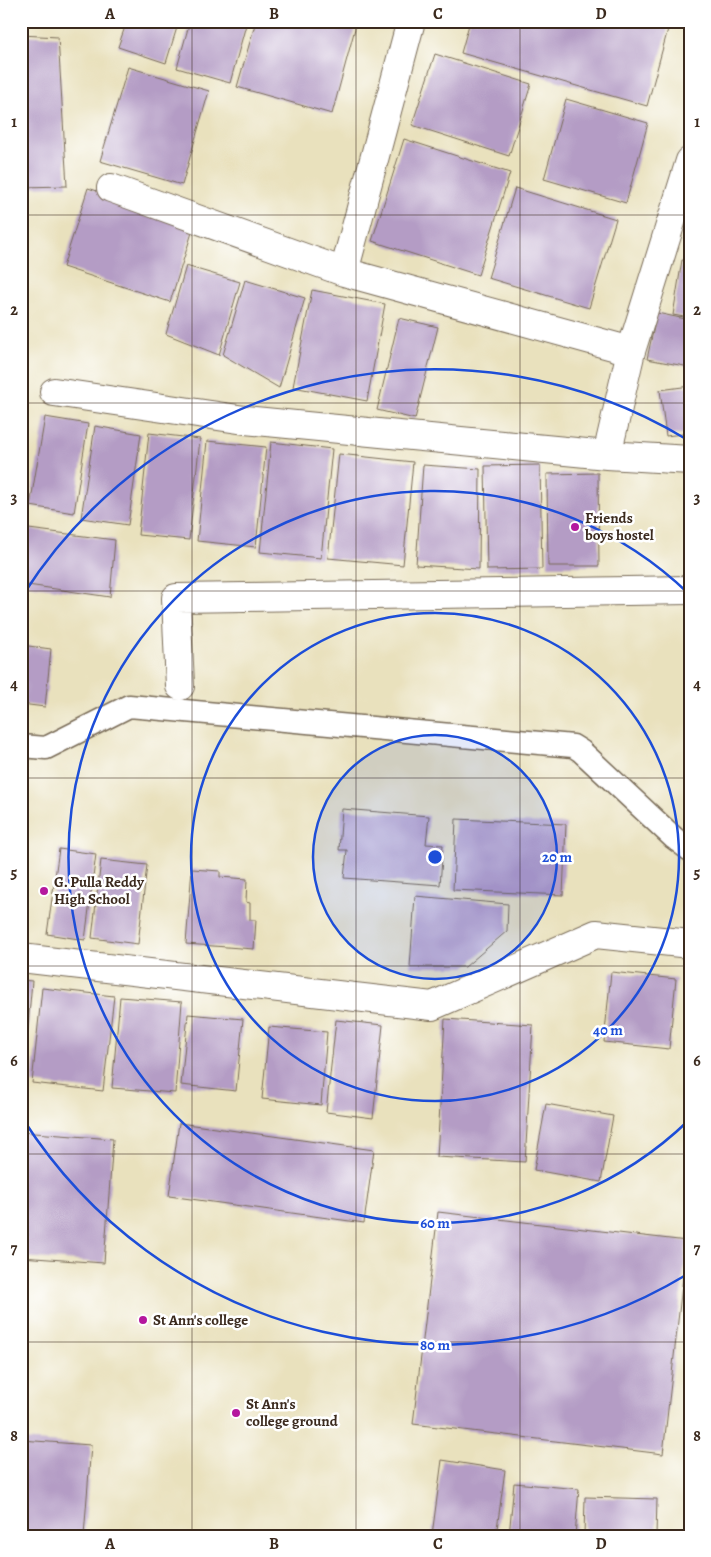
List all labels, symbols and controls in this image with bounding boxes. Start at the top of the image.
text: A [104,3,116,25]
text: B [269,3,279,25]
text: C [433,3,443,25]
text: D [595,3,607,25]
text: 1 [11,111,17,133]
text: 1 [694,111,700,133]
text: 2 [10,299,18,321]
text: 2 [693,299,701,321]
text: 3 [11,487,18,509]
text: 3 [694,487,701,509]
place label: Friends boys hostel [584,508,654,545]
marker: Friends boys hostel [569,521,581,533]
text: 4 [10,674,18,696]
text: 4 [693,674,701,696]
text: 20 m [542,847,572,867]
centre of rings [426,848,444,866]
text: 5 [11,862,18,884]
text: 5 [694,862,701,884]
place label: G. Pulla Reddy High School [54,872,145,909]
marker: G. Pulla Reddy High School [38,885,50,897]
text: 40 m [593,1020,623,1040]
text: 6 [10,1050,18,1072]
text: 6 [693,1050,701,1072]
text: 60 m [420,1213,450,1233]
text: 7 [11,1238,18,1260]
text: 7 [694,1238,701,1260]
place label: St Ann's college [153,1310,248,1330]
marker: St Ann's college [137,1314,149,1326]
text: 80 m [420,1335,450,1355]
place label: St Ann's college ground [246,1394,339,1431]
marker: St Ann's college ground [230,1407,242,1419]
text: 8 [10,1425,18,1447]
text: 8 [693,1425,701,1447]
text: A [104,1533,116,1555]
text: B [269,1533,279,1555]
text: C [433,1533,443,1555]
text: D [595,1533,607,1555]

